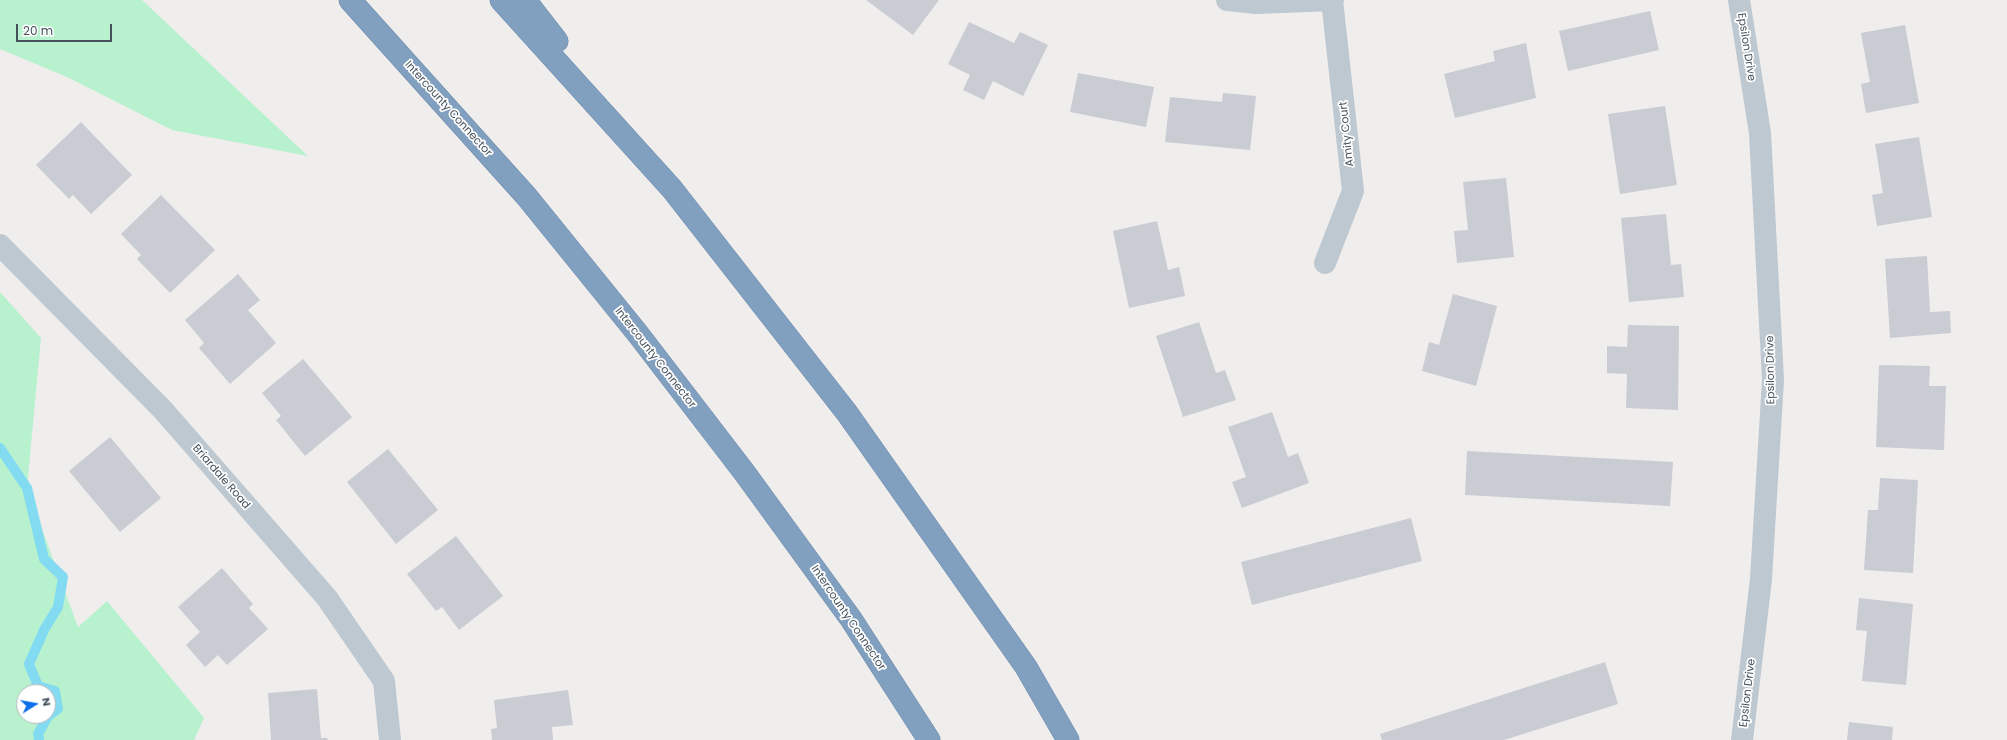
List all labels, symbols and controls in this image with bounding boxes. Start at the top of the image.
street label: Epsilon Drive [1734,12,1758,82]
scale bar [18,16,114,42]
text: 20 m [23,22,53,39]
street label: Intercounty Connector [402,59,494,159]
street label: Amity Court [1337,101,1357,167]
street label: Intercounty Connector [612,305,698,411]
street label: Epsilon Drive [1764,335,1778,405]
street label: Briardale Road [189,442,253,512]
street label: Intercounty Connector [808,563,888,673]
street label: Epsilon Drive [1737,658,1759,728]
north arrow [16,684,56,724]
text: N [38,696,55,707]

